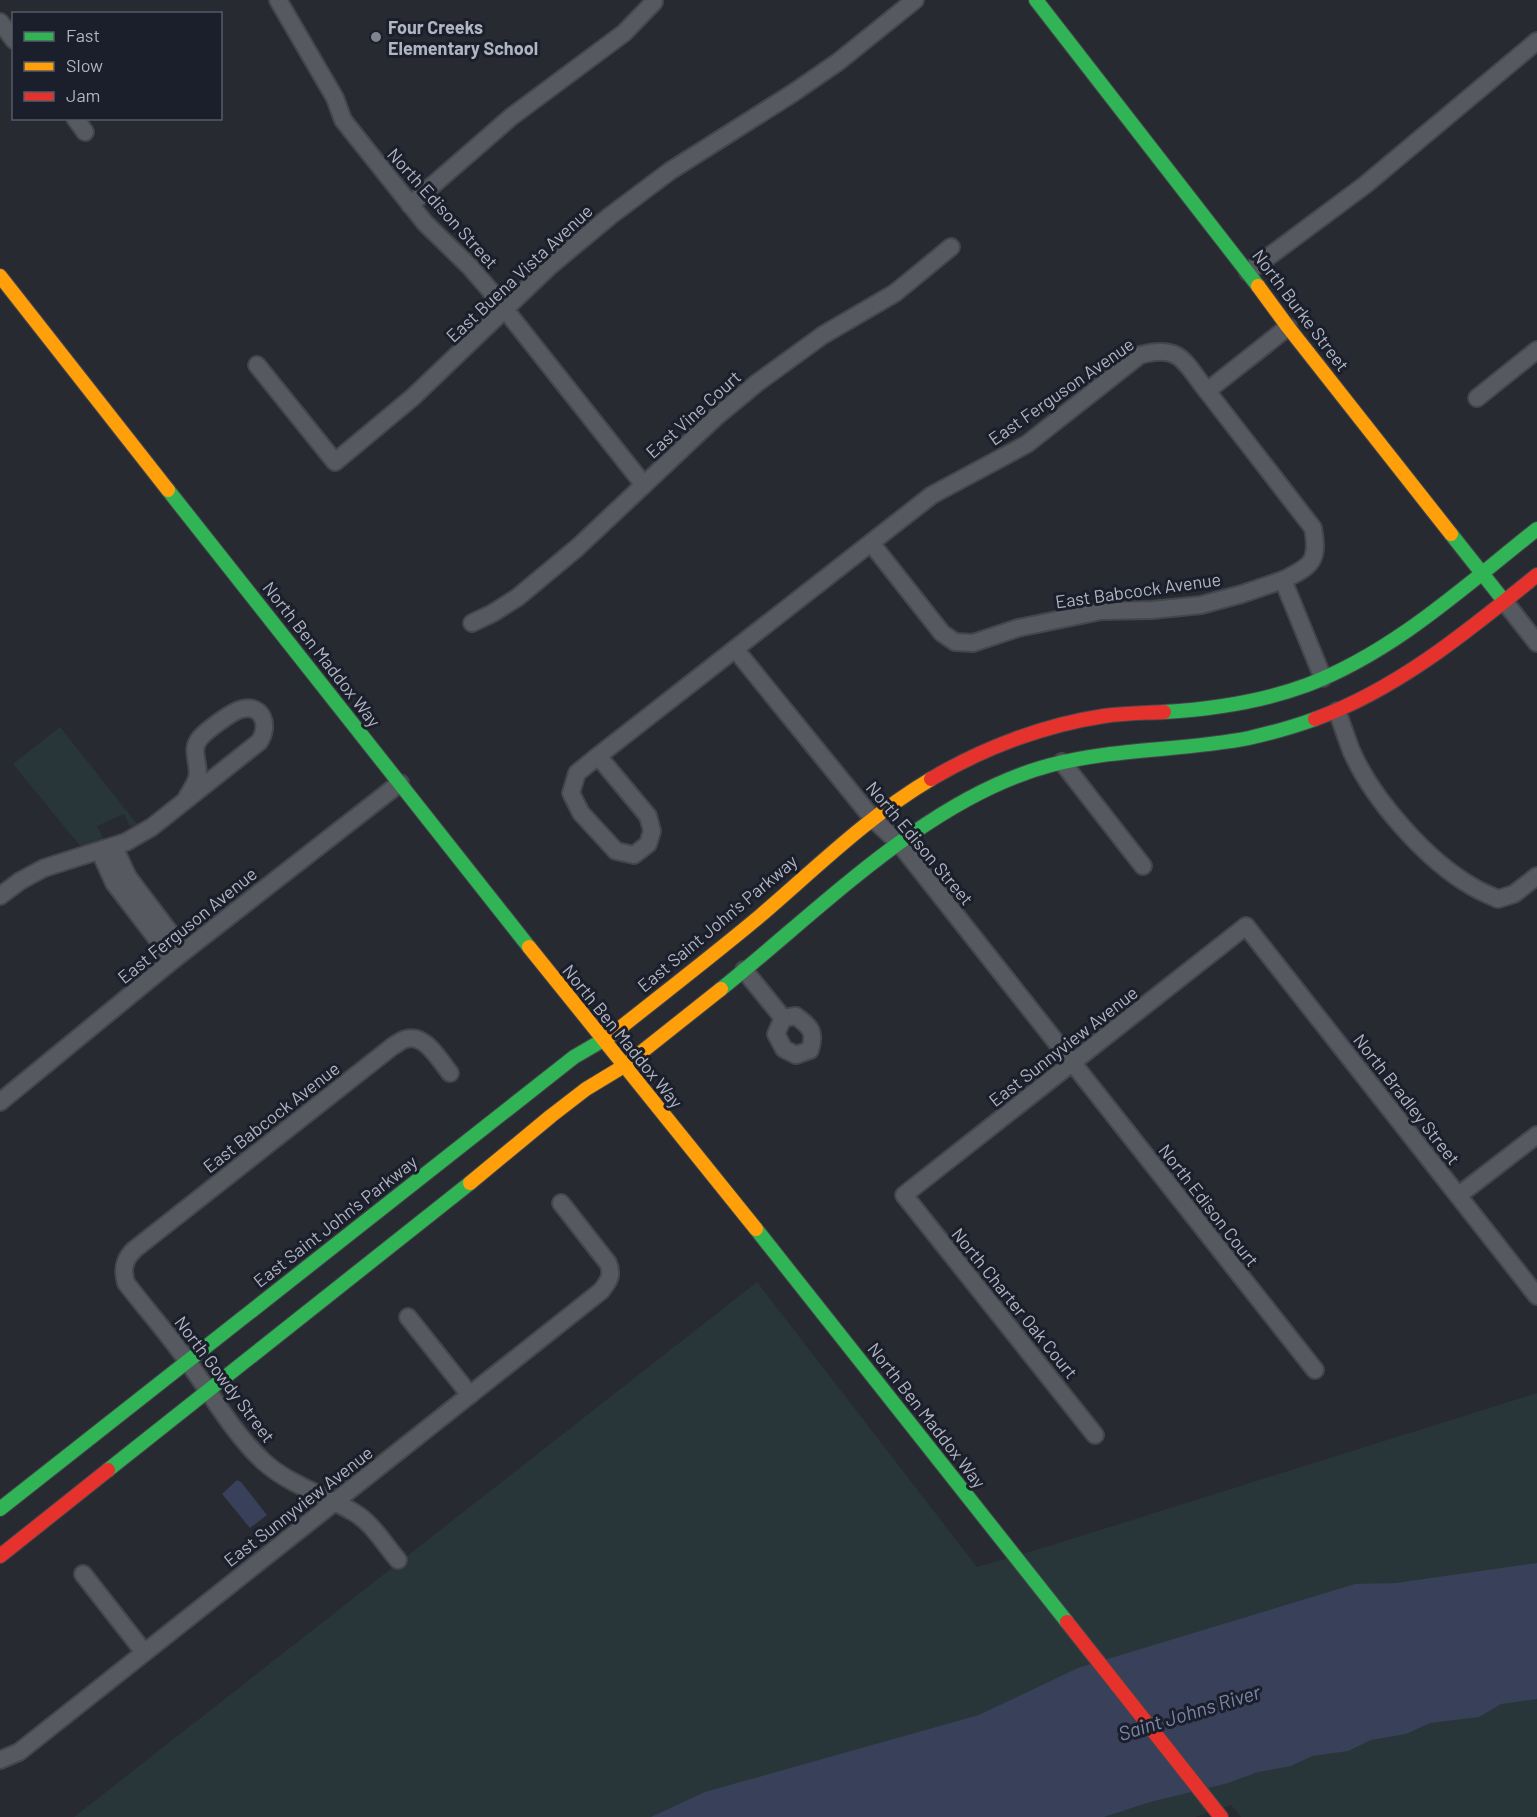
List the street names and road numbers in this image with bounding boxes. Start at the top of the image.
street label: North Edison Street [383,143,503,273]
street label: East Buena Vista Avenue [441,199,597,347]
street label: North Burke Street [1248,245,1354,375]
street label: East Ferguson Avenue [984,332,1138,450]
street label: East Vine Court [641,365,745,463]
street label: East Babcock Avenue [1054,567,1222,613]
street label: North Ben Maddox Way [258,577,386,731]
street label: North Edison Street [862,777,978,909]
street label: East Saint John's Parkway [633,850,801,996]
street label: East Ferguson Avenue [113,862,261,988]
street label: North Ben Maddox Way [558,960,688,1112]
street label: East Sunnyview Avenue [984,981,1142,1111]
street label: North Bradley Street [1349,1029,1465,1169]
street label: East Babcock Avenue [198,1057,344,1177]
street label: North Edison Court [1154,1139,1264,1271]
street label: East Saint John's Parkway [249,1150,421,1292]
street label: North Charter Oak Court [947,1223,1083,1383]
street label: North Gowdy Street [170,1311,280,1447]
street label: North Ben Maddox Way [863,1338,991,1492]
street label: East Sunnyview Avenue [219,1441,377,1571]

